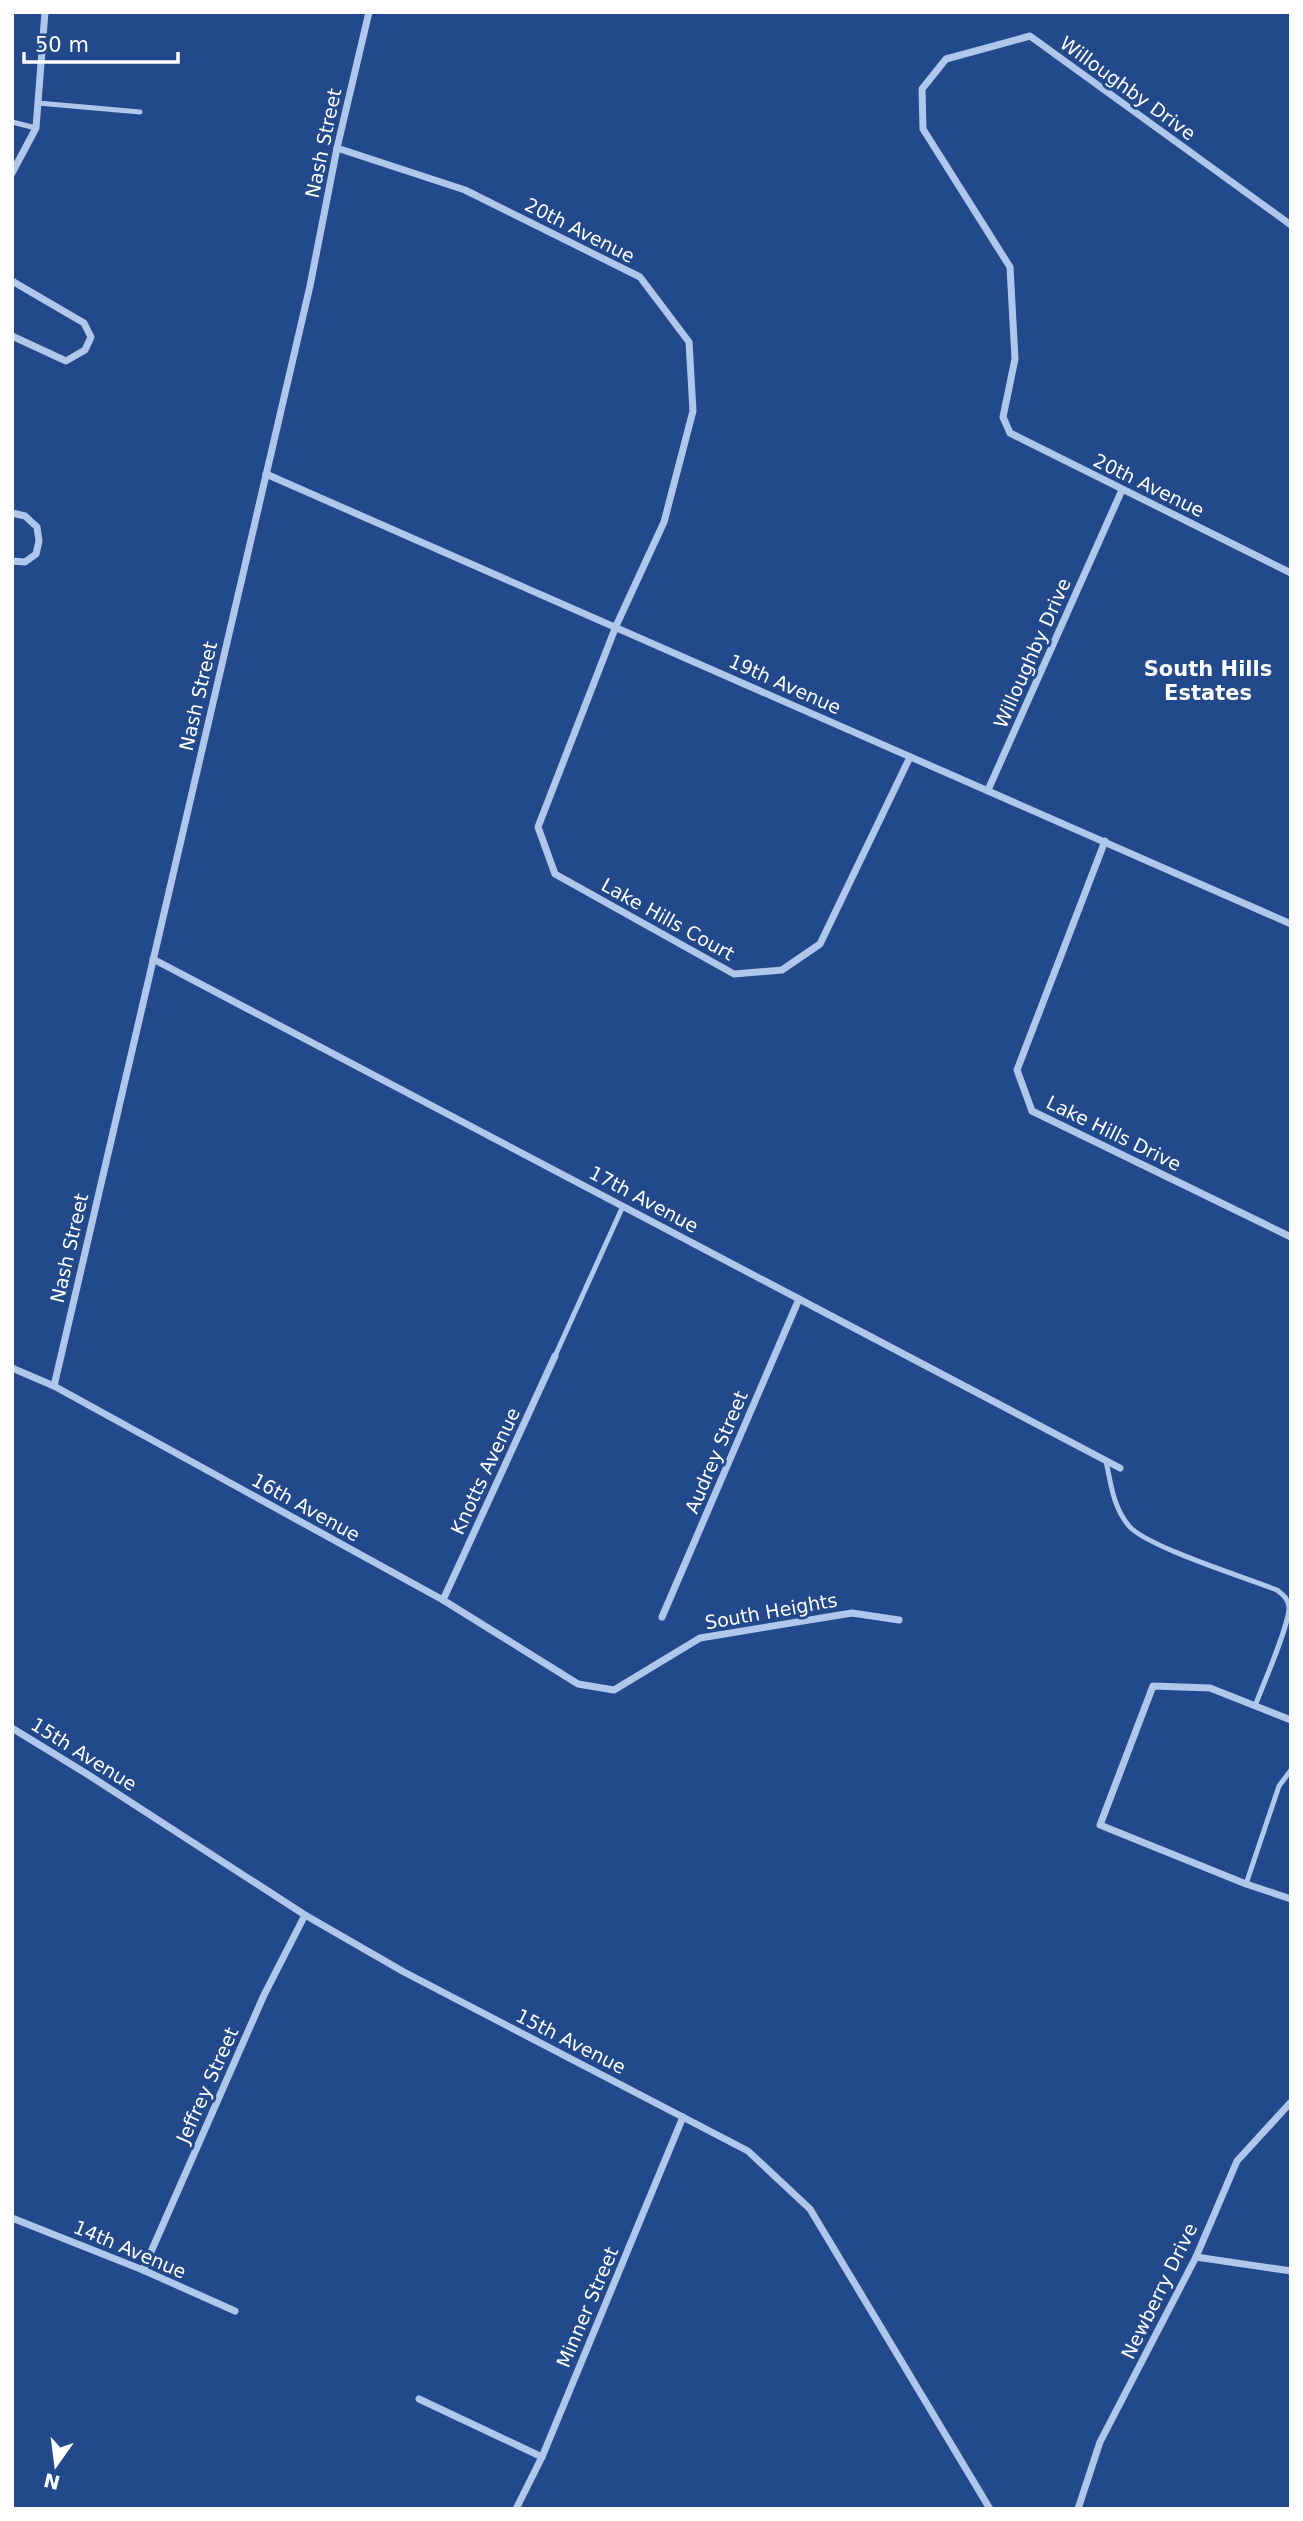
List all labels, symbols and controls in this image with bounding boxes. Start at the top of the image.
scale bar [24,21,178,65]
street label: Willoughby Drive [1056,31,1200,145]
text: 50 m [35,33,89,57]
street label: Nash Street [301,86,345,200]
street label: 20th Avenue [521,193,639,267]
street label: 20th Avenue [1090,449,1208,521]
street label: Willoughby Drive [989,575,1075,731]
street label: Nash Street [175,639,221,753]
street label: 19th Avenue [726,649,844,719]
district label: South Hills Estates [1144,657,1272,705]
street label: Lake Hills Court [598,873,738,965]
street label: Lake Hills Drive [1043,1091,1185,1175]
street label: 17th Avenue [586,1161,702,1237]
street label: Nash Street [46,1191,92,1305]
street label: Audrey Street [680,1387,752,1517]
street label: Knotts Avenue [446,1404,524,1538]
street label: 16th Avenue [248,1468,364,1546]
street label: South Heights [703,1589,839,1633]
street label: 15th Avenue [27,1713,141,1795]
street label: 15th Avenue [512,2004,630,2078]
street label: Jeffrey Street [171,2024,242,2147]
street label: 14th Avenue [70,2215,190,2283]
street label: Newberry Drive [1117,2219,1201,2363]
street label: Minner Street [552,2243,622,2371]
north arrow [21,2430,91,2500]
text: N [42,2469,62,2494]

